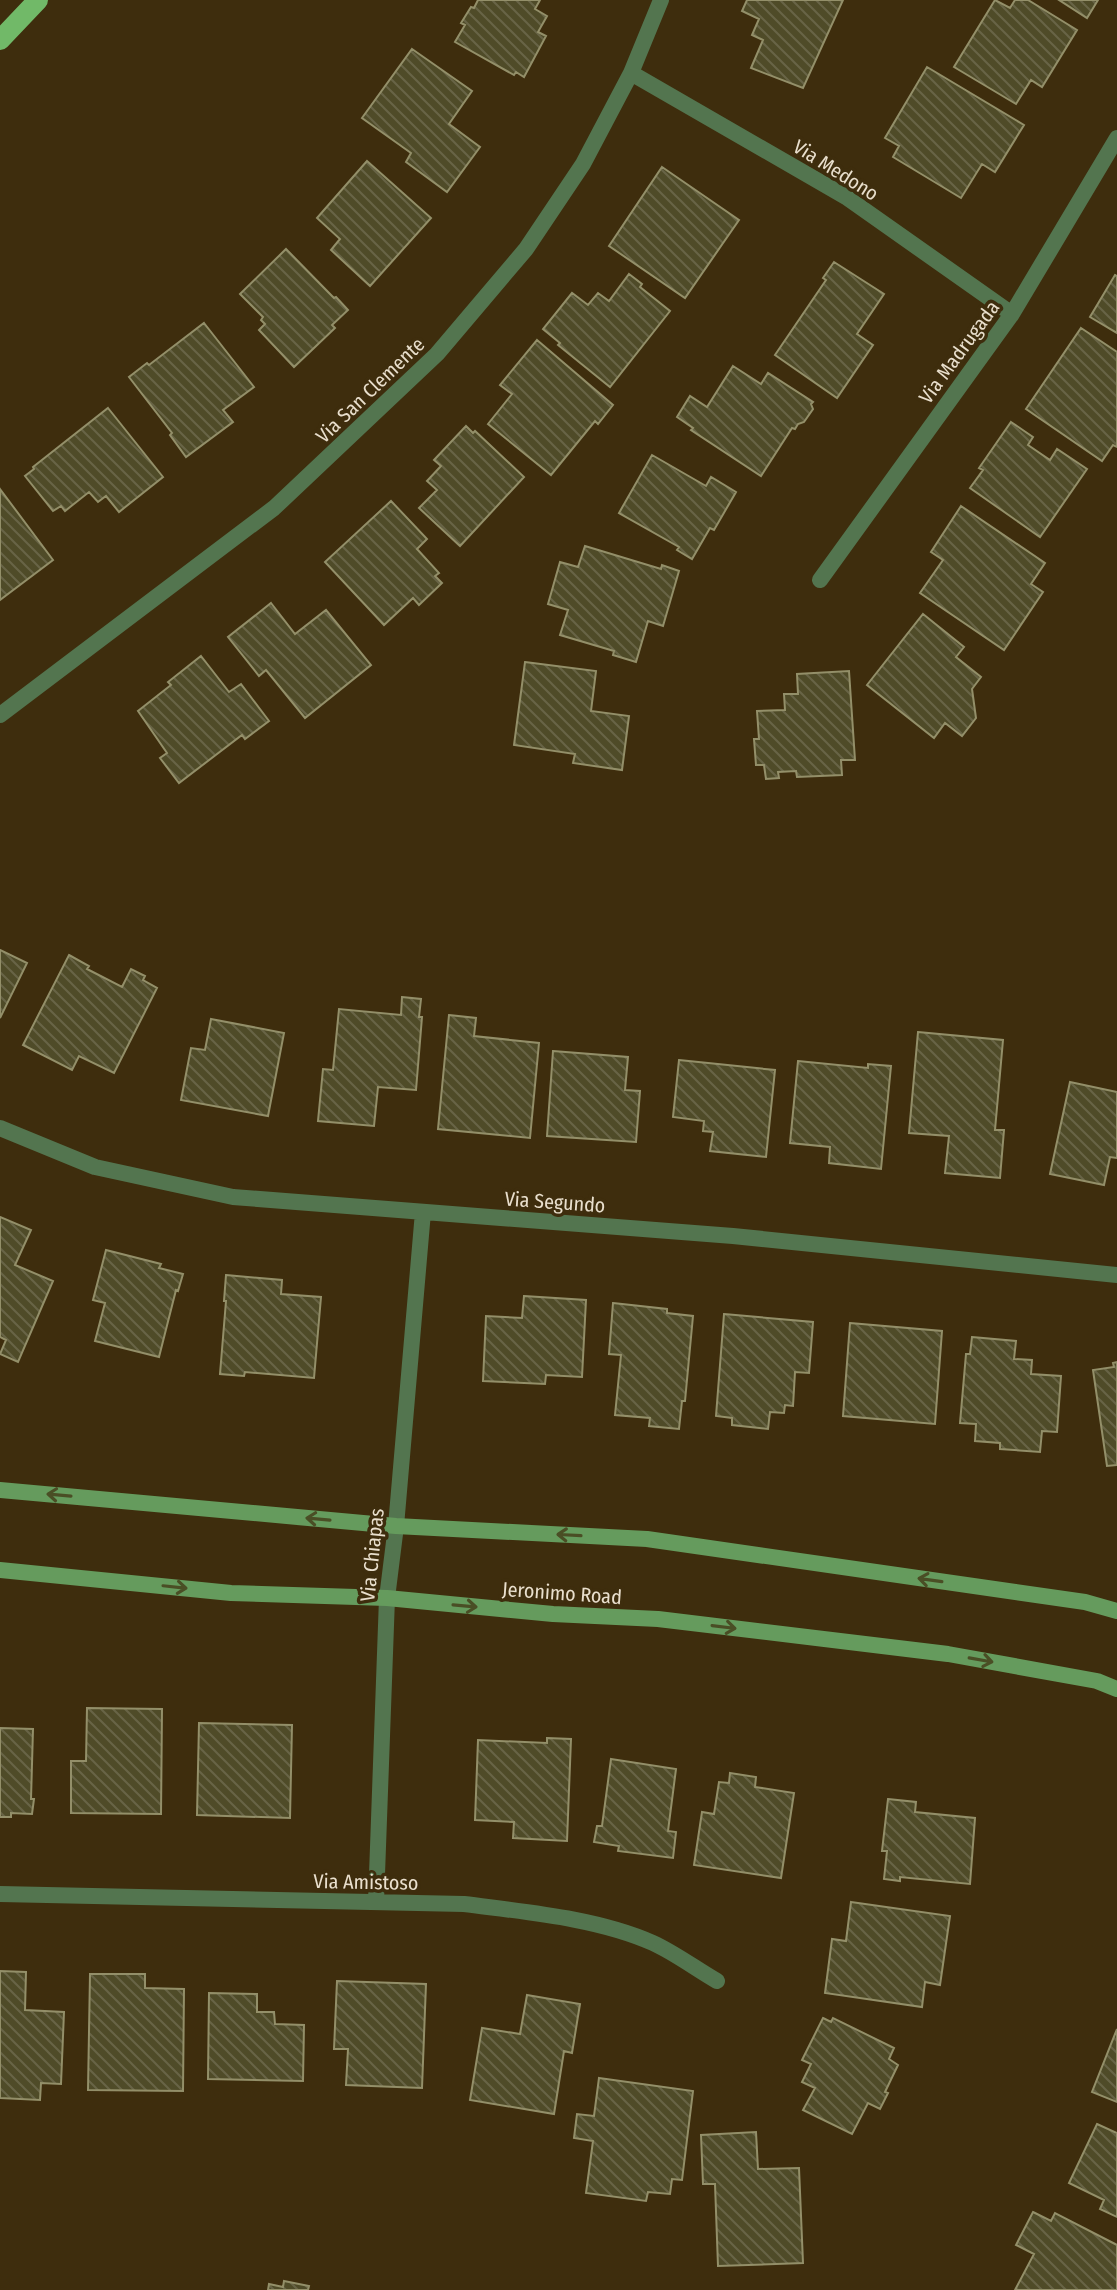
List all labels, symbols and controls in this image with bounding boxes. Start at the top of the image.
street label: Via Medono [789,134,883,206]
street label: Via Madrugada [914,296,1004,408]
street label: Via San Clemente [311,332,429,448]
street label: Via Segundo [504,1187,606,1217]
one-way arrow [46,1488,73,1503]
street label: Via Chiapas [355,1507,389,1603]
one-way arrow [305,1511,332,1526]
one-way arrow [556,1527,583,1542]
one-way arrow [917,1572,944,1587]
street label: Jeronimo Road [501,1577,623,1609]
one-way arrow [161,1580,188,1595]
one-way arrow [451,1598,477,1613]
one-way arrow [710,1619,736,1634]
one-way arrow [968,1654,994,1669]
street label: Via Amistoso [313,1869,419,1895]

